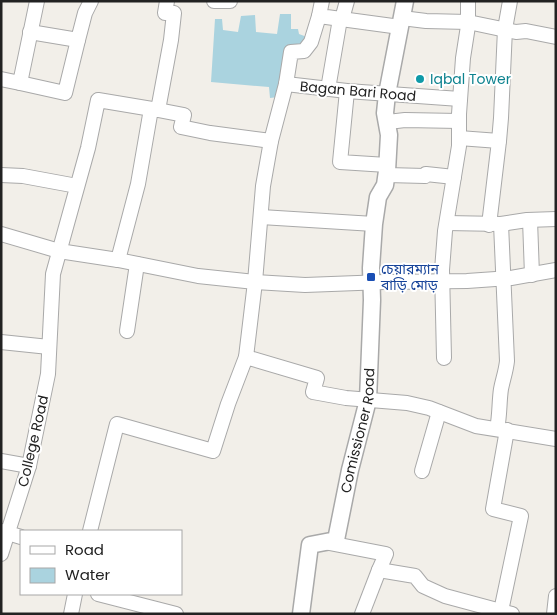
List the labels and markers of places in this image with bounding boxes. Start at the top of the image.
place label: Iqbal Tower [430,69,511,89]
marker: Iqbal Tower [414,73,426,85]
place label: চেয়ারম্যান বাড়ি মোড় [380,259,439,295]
marker: চেয়ারম্যান বাড়ি মোড় [365,271,377,283]

